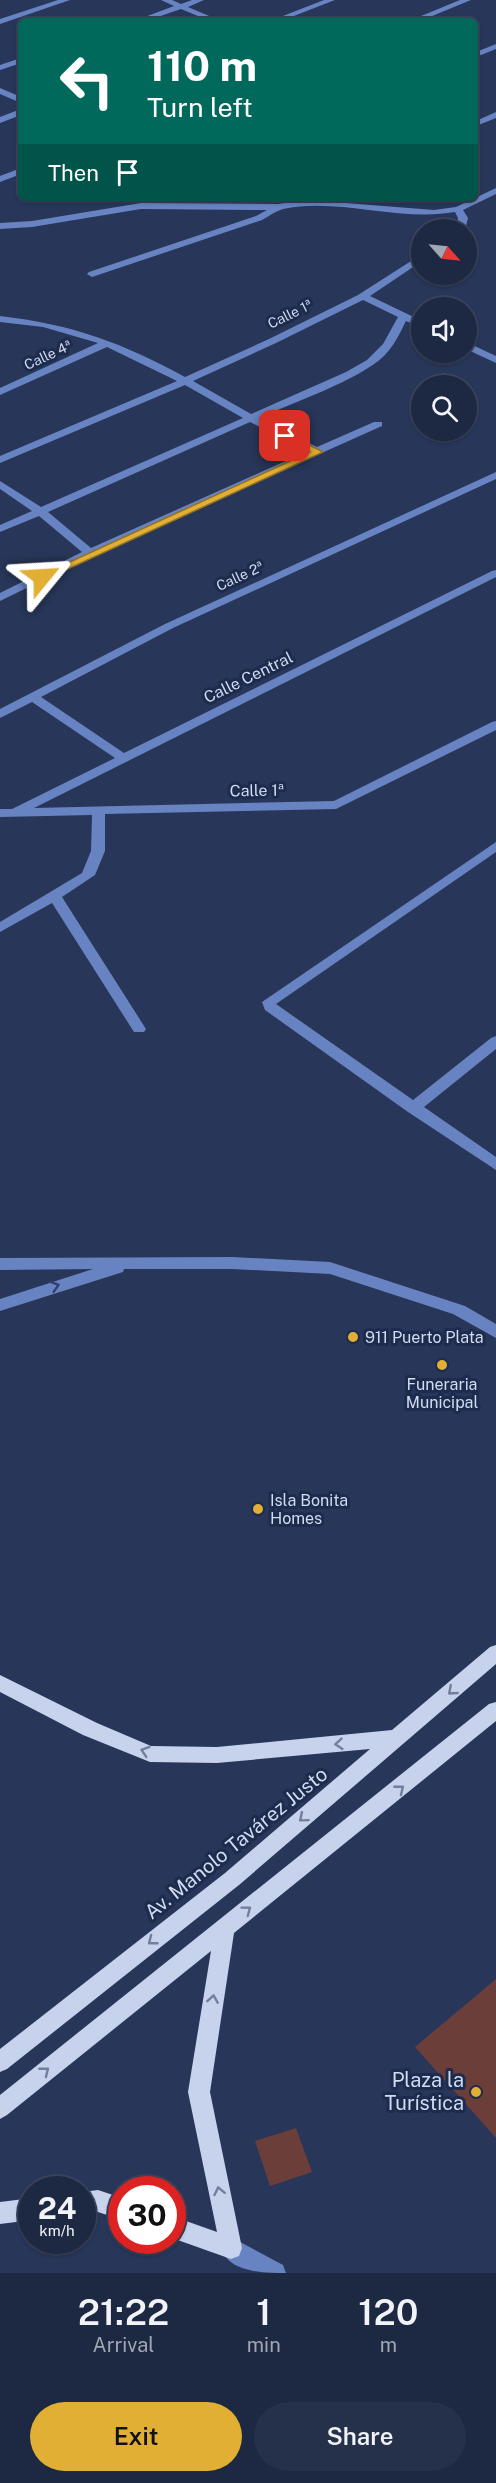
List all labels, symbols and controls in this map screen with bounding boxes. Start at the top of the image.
text: 110 m [147,41,257,90]
icon: left [48,42,126,120]
text: Turn left [147,91,253,123]
icon: arrive [111,156,144,189]
text: Then [48,160,99,186]
north arrow [411,219,477,285]
map controls [411,219,477,441]
street label: Calle 1ª [265,296,315,332]
button: sound [411,297,477,363]
street label: Calle 4ª [22,337,74,373]
button: search [411,375,477,441]
pin [259,410,310,461]
icon: arrive [268,419,301,452]
position arrow [10,545,74,609]
street label: Calle 2ª [214,558,266,594]
street label: Calle Central [201,648,296,707]
street label: Calle 1ª [229,781,285,800]
one-way arrow [50,1281,60,1293]
place label: 911 Puerto Plata [365,1328,484,1347]
marker: 911 Puerto Plata [346,1330,360,1344]
marker: Funeraria Municipal [435,1358,449,1372]
place label: Funeraria Municipal [406,1375,478,1412]
place label: Isla Bonita Homes [270,1491,348,1528]
marker: Isla Bonita Homes [251,1502,265,1516]
one-way arrow [448,1684,459,1695]
one-way arrow [334,1737,343,1750]
one-way arrow [140,1746,151,1758]
street label: Av. Manolo Tavárez Justo [140,1762,332,1924]
one-way arrow [393,1786,404,1797]
one-way arrow [299,1811,310,1822]
one-way arrow [240,1906,251,1917]
one-way arrow [148,1934,159,1945]
one-way arrow [207,1994,219,2004]
one-way arrow [38,2068,49,2079]
place label: Plaza la Turística [384,2068,464,2115]
marker: Plaza la Turística [469,2085,483,2099]
speed limit sign: 30 [108,2176,186,2254]
one-way arrow [213,2186,226,2196]
text: 24 [38,2190,76,2226]
text: km/h [39,2222,75,2239]
text: 21:22 [78,2291,169,2333]
text: 1 [256,2291,271,2333]
text: 120 [358,2291,418,2333]
text: Arrival [93,2333,154,2357]
text: min [247,2333,281,2357]
text: m [380,2333,397,2357]
button: Exit [30,2402,242,2471]
button: Share [254,2402,466,2471]

